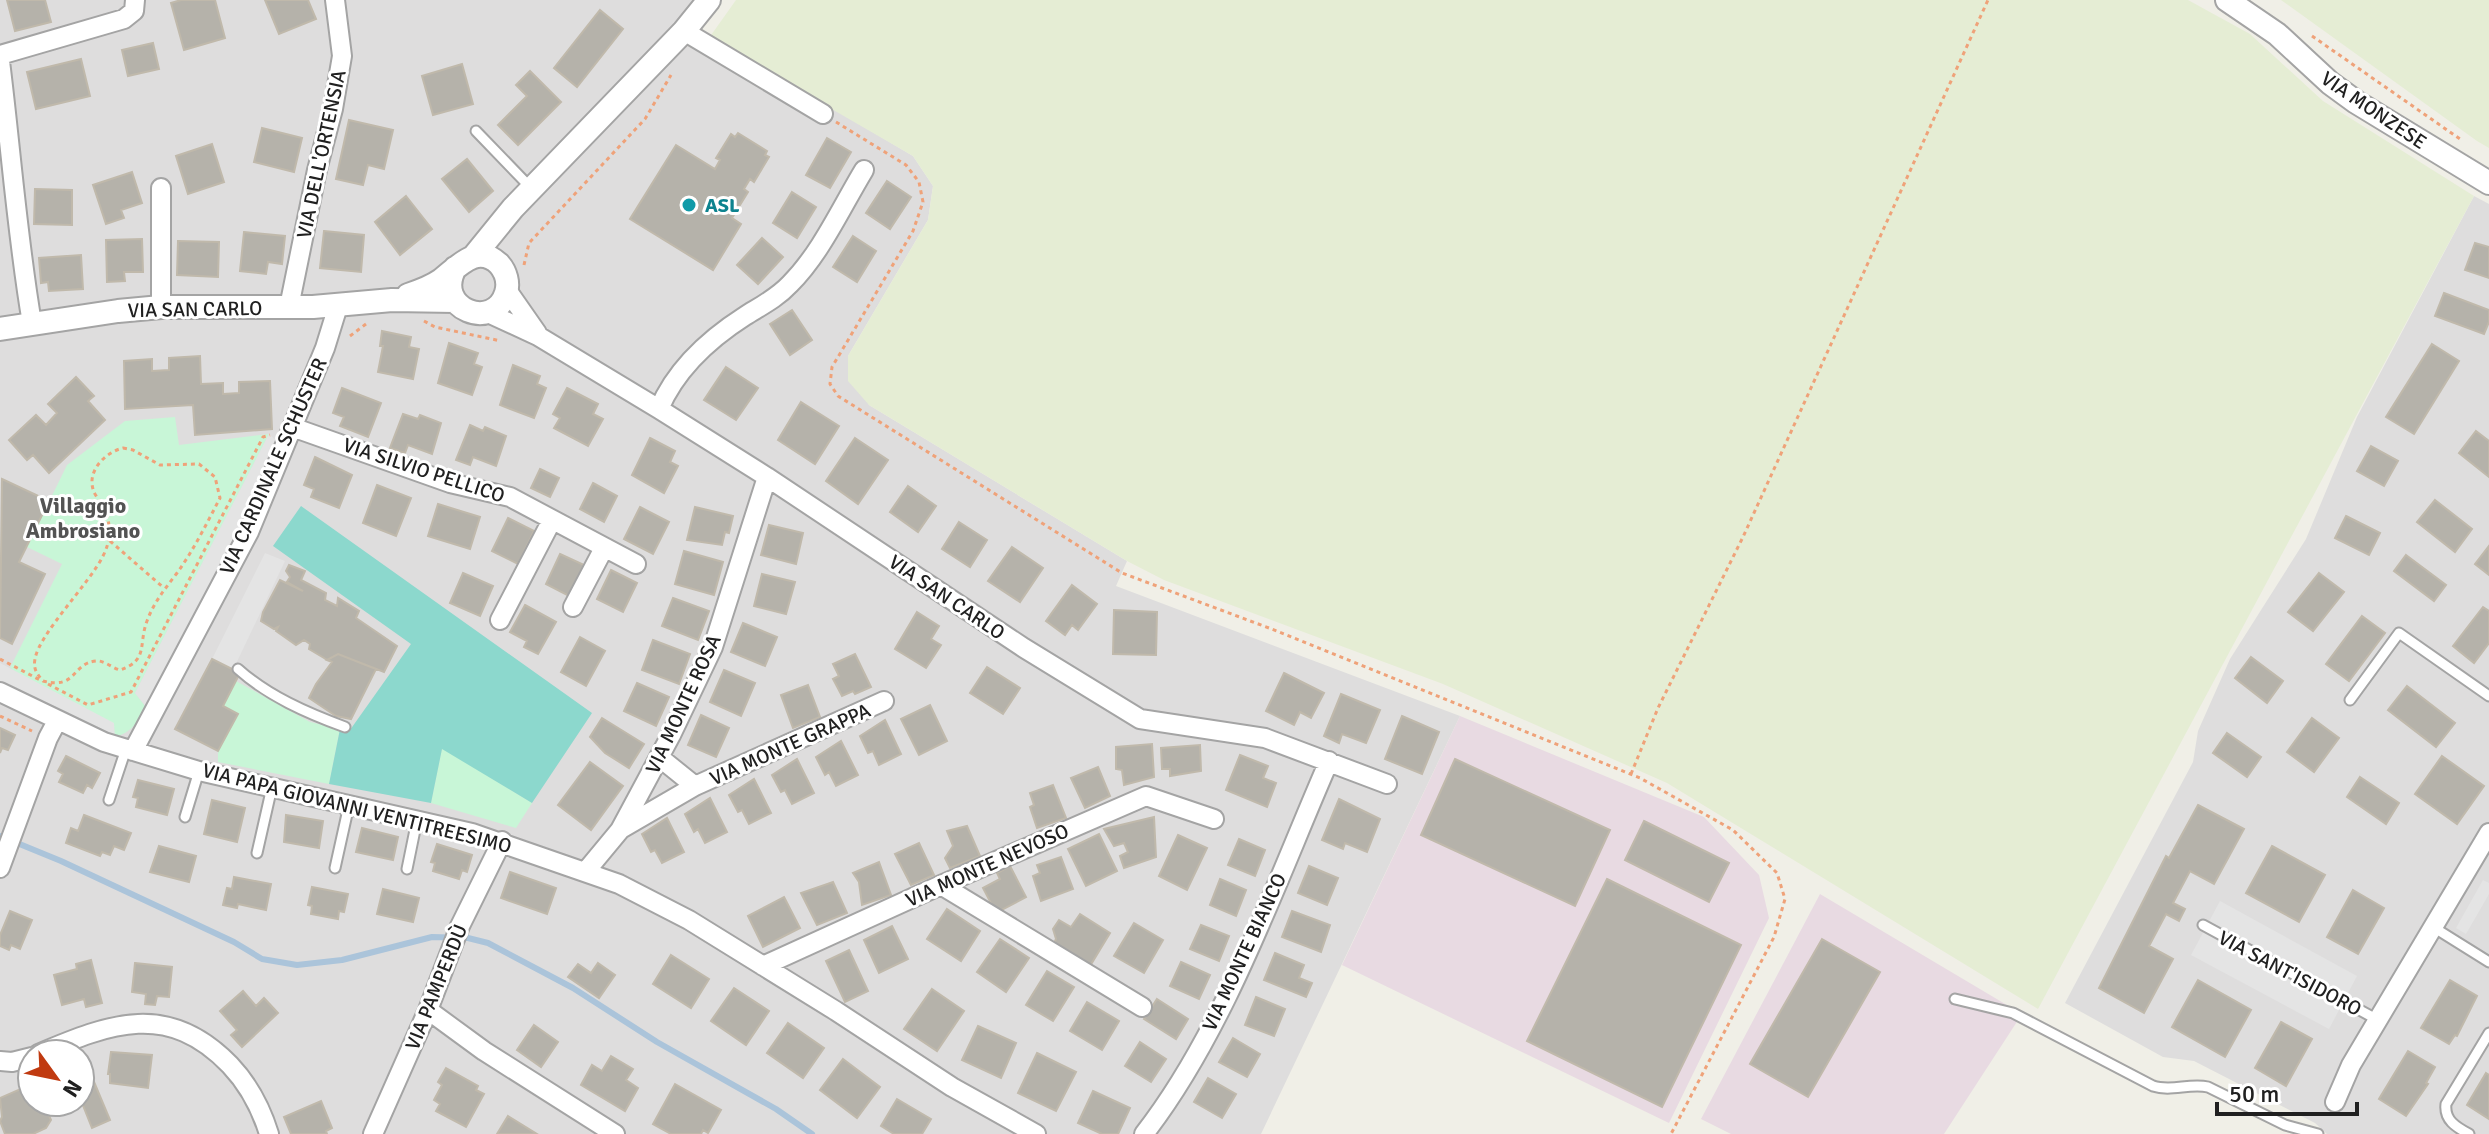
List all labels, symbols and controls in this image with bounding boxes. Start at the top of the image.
street label: VIA MONZESE [2316,66,2431,155]
street label: VIA DELL'ORTENSIA [291,68,352,241]
place label: ASL [705,193,740,218]
marker: ASL [680,196,698,214]
street label: VIA SAN CARLO [127,296,263,323]
street label: VIA CARDINALE SCHUSTER [214,354,333,578]
street label: VIA SILVIO PELLICO [340,433,508,508]
district label: Villaggio Ambrosiano [26,492,140,544]
street label: VIA SAN CARLO [884,549,1010,645]
street label: VIA MONTE ROSA [640,631,727,778]
street label: VIA MONTE GRAPPA [706,698,874,791]
street label: VIA PAPA GIOVANNI VENTITREESIMO [200,758,514,859]
street label: VIA MONTE NEVOSO [902,818,1073,913]
street label: VIA MONTE BIANCO [1197,869,1292,1035]
street label: VIA PAMPERDÙ [400,921,473,1054]
street label: VIA SANT'ISIDORO [2214,925,2366,1022]
north arrow [16,1038,96,1118]
scale bar [2217,1066,2357,1116]
text: N [57,1075,88,1102]
text: 50 m [2229,1079,2279,1109]

